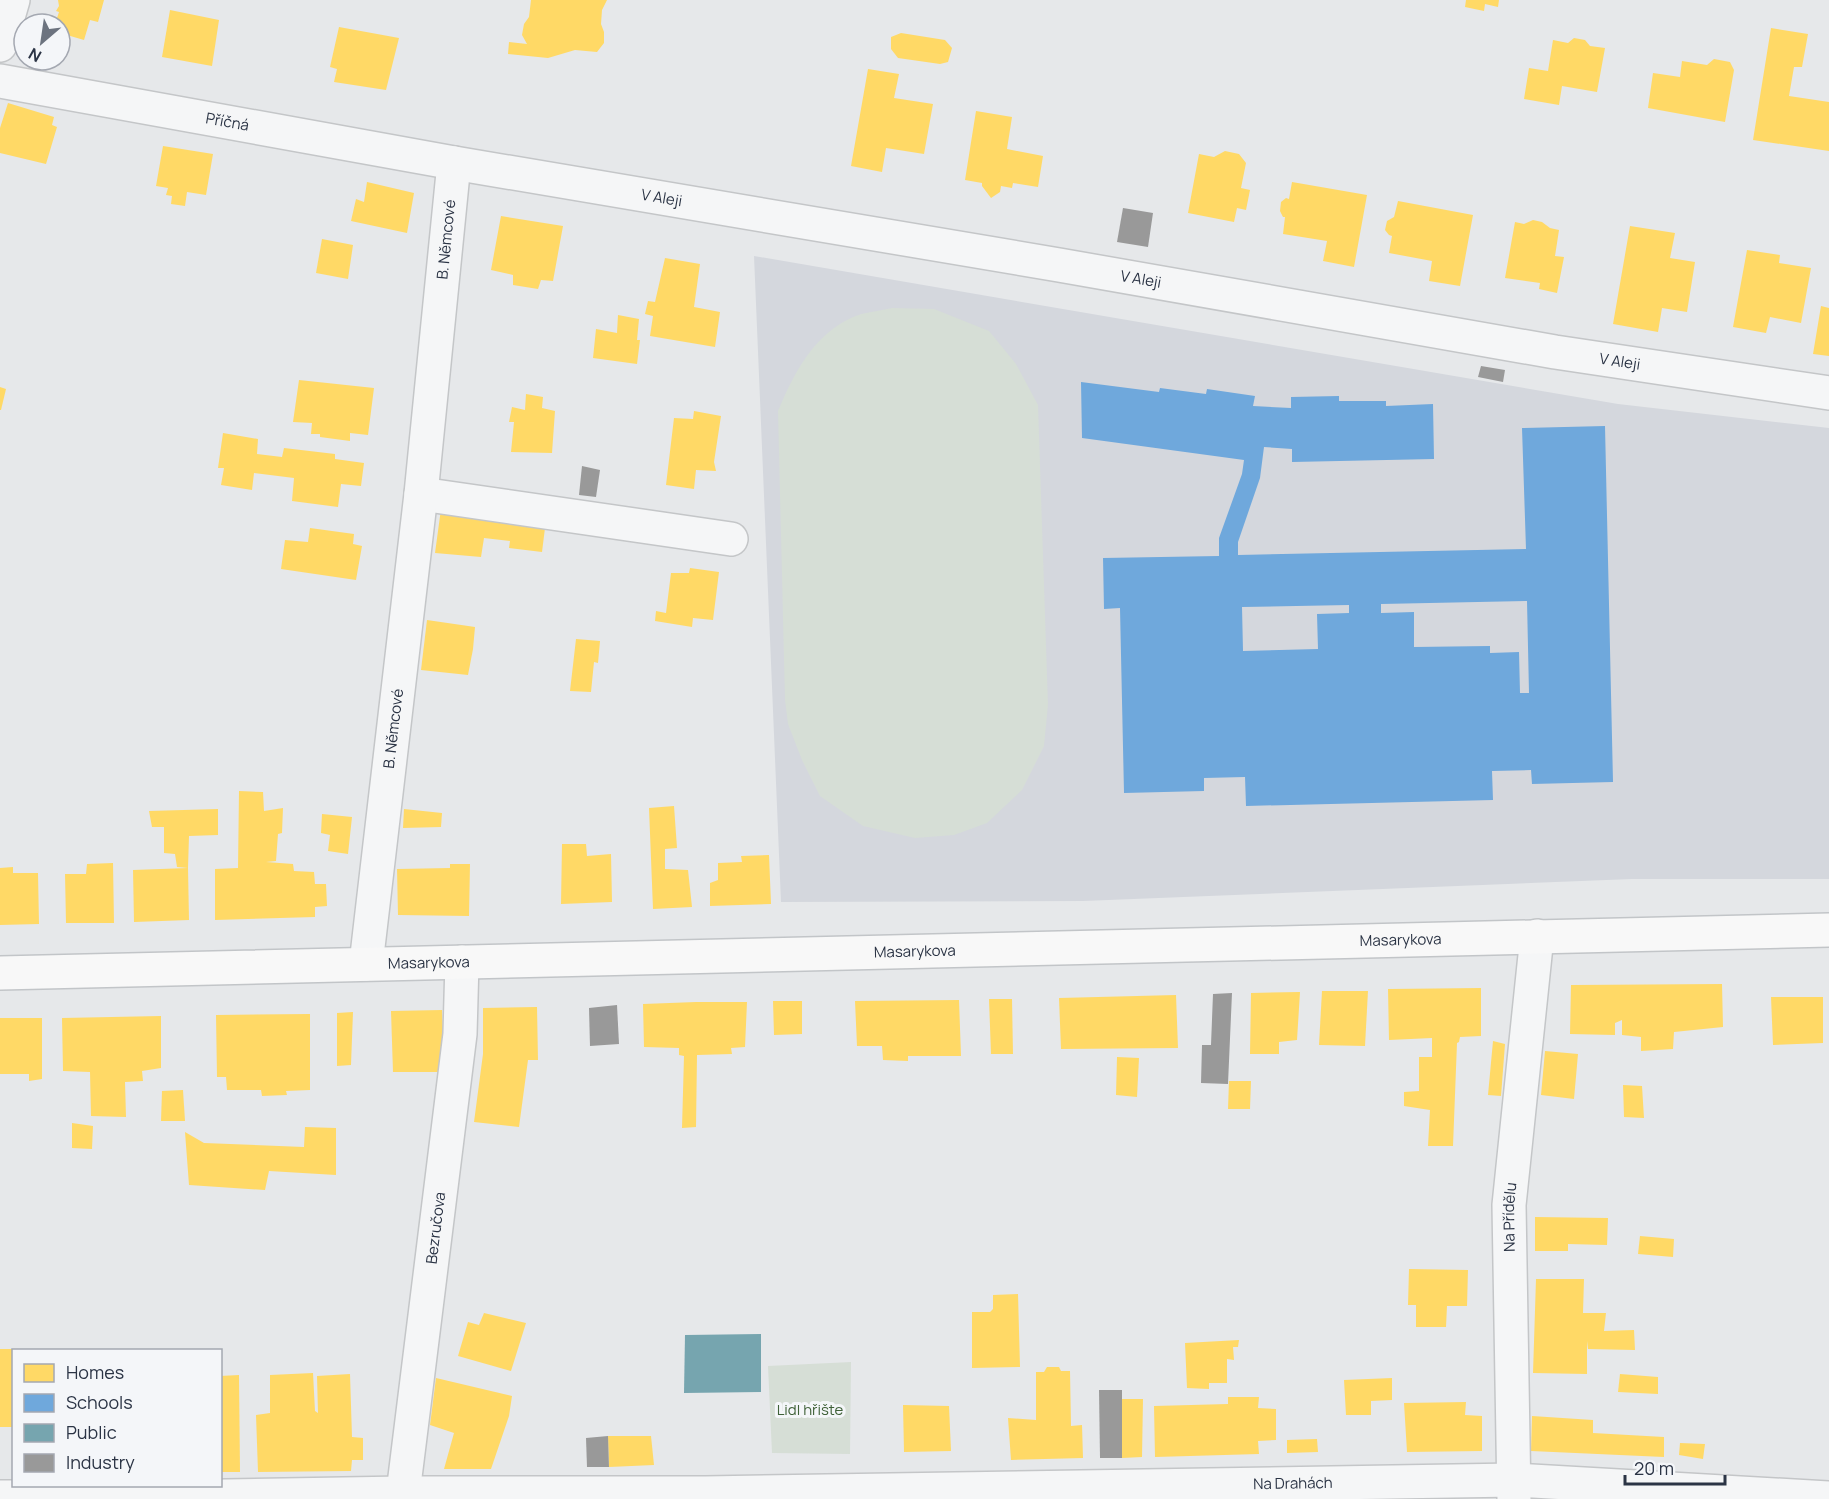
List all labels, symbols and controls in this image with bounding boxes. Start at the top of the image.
north arrow [12,12,72,72]
text: N [24,43,45,68]
street label: Příčná [204,107,251,136]
street label: V Aleji [640,184,684,211]
street label: B. Němcové [431,198,460,280]
street label: V Aleji [1119,265,1163,293]
street label: V Aleji [1598,348,1642,375]
street label: B. Němcové [378,687,408,770]
street label: Masarykova [1359,928,1442,951]
street label: Masarykova [874,940,956,962]
street label: Masarykova [388,951,470,974]
street label: Na Přídělu [1498,1181,1521,1252]
street label: Bezručova [421,1191,450,1265]
legend [12,1349,222,1487]
text: Homes [66,1360,124,1384]
text: Schools [66,1390,133,1414]
park label: Lidl hřište [777,1399,844,1420]
text: Public [66,1420,117,1444]
scale bar [1625,1448,1726,1486]
text: Industry [66,1450,135,1474]
text: 20 m [1634,1456,1674,1480]
street label: Na Drahách [1253,1472,1333,1494]

